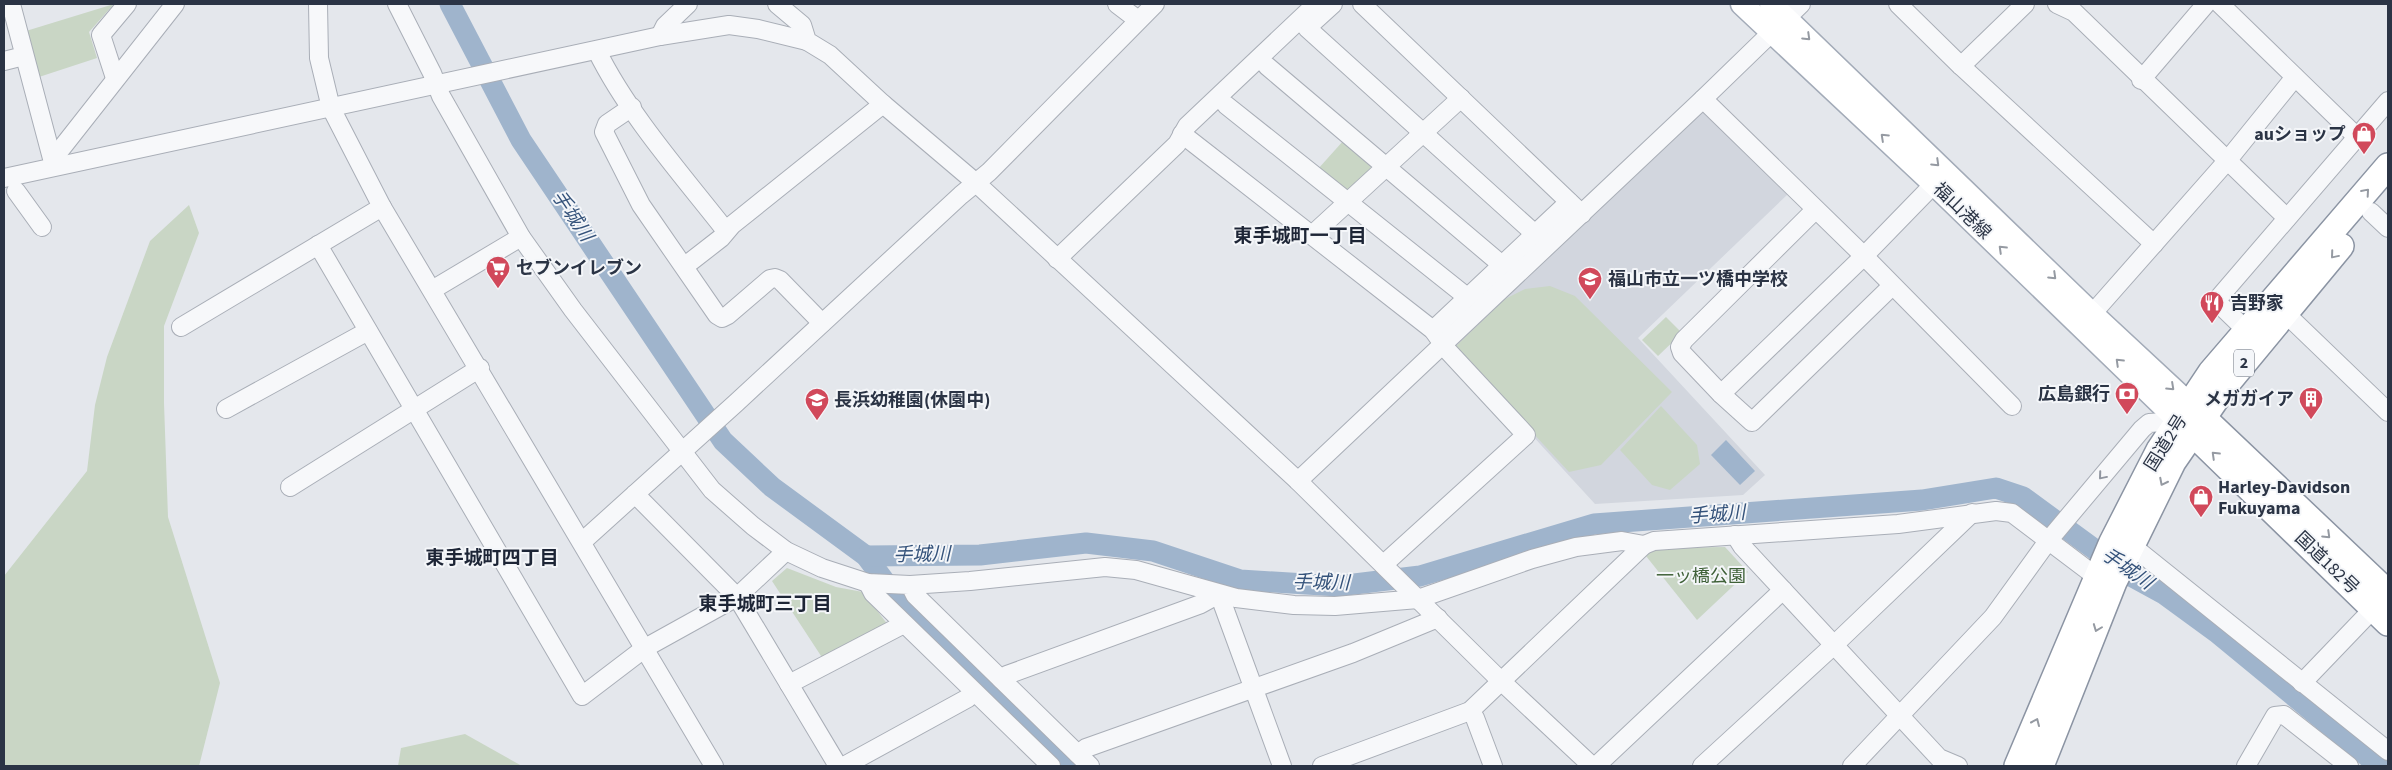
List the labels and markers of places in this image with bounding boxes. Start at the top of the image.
shop icon: auショップ [2351,121,2377,155]
place label: auショップ [2254,122,2346,147]
supermarket icon: セブンイレブン [485,255,511,289]
place label: セブンイレブン [516,256,642,281]
school or university icon: 福山市立一ツ橋中学校 [1577,266,1603,300]
place label: 福山市立一ツ橋中学校 [1608,267,1788,292]
restaurant icon: 吉野家 [2199,290,2225,324]
place label: 吉野家 [2230,291,2284,316]
bank icon: 広島銀行 [2114,381,2140,415]
place label: 広島銀行 [2038,382,2110,407]
building icon: メガガイア [2298,386,2324,420]
school or university icon: 長浜幼稚園(休園中) [804,387,830,421]
place label: メガガイア [2204,387,2294,412]
place label: 長浜幼稚園(休園中) [834,388,990,413]
place label: Harley-Davidson Fukuyama [2218,475,2350,521]
shop icon: Harley-Davidson Fukuyama [2188,484,2214,518]

